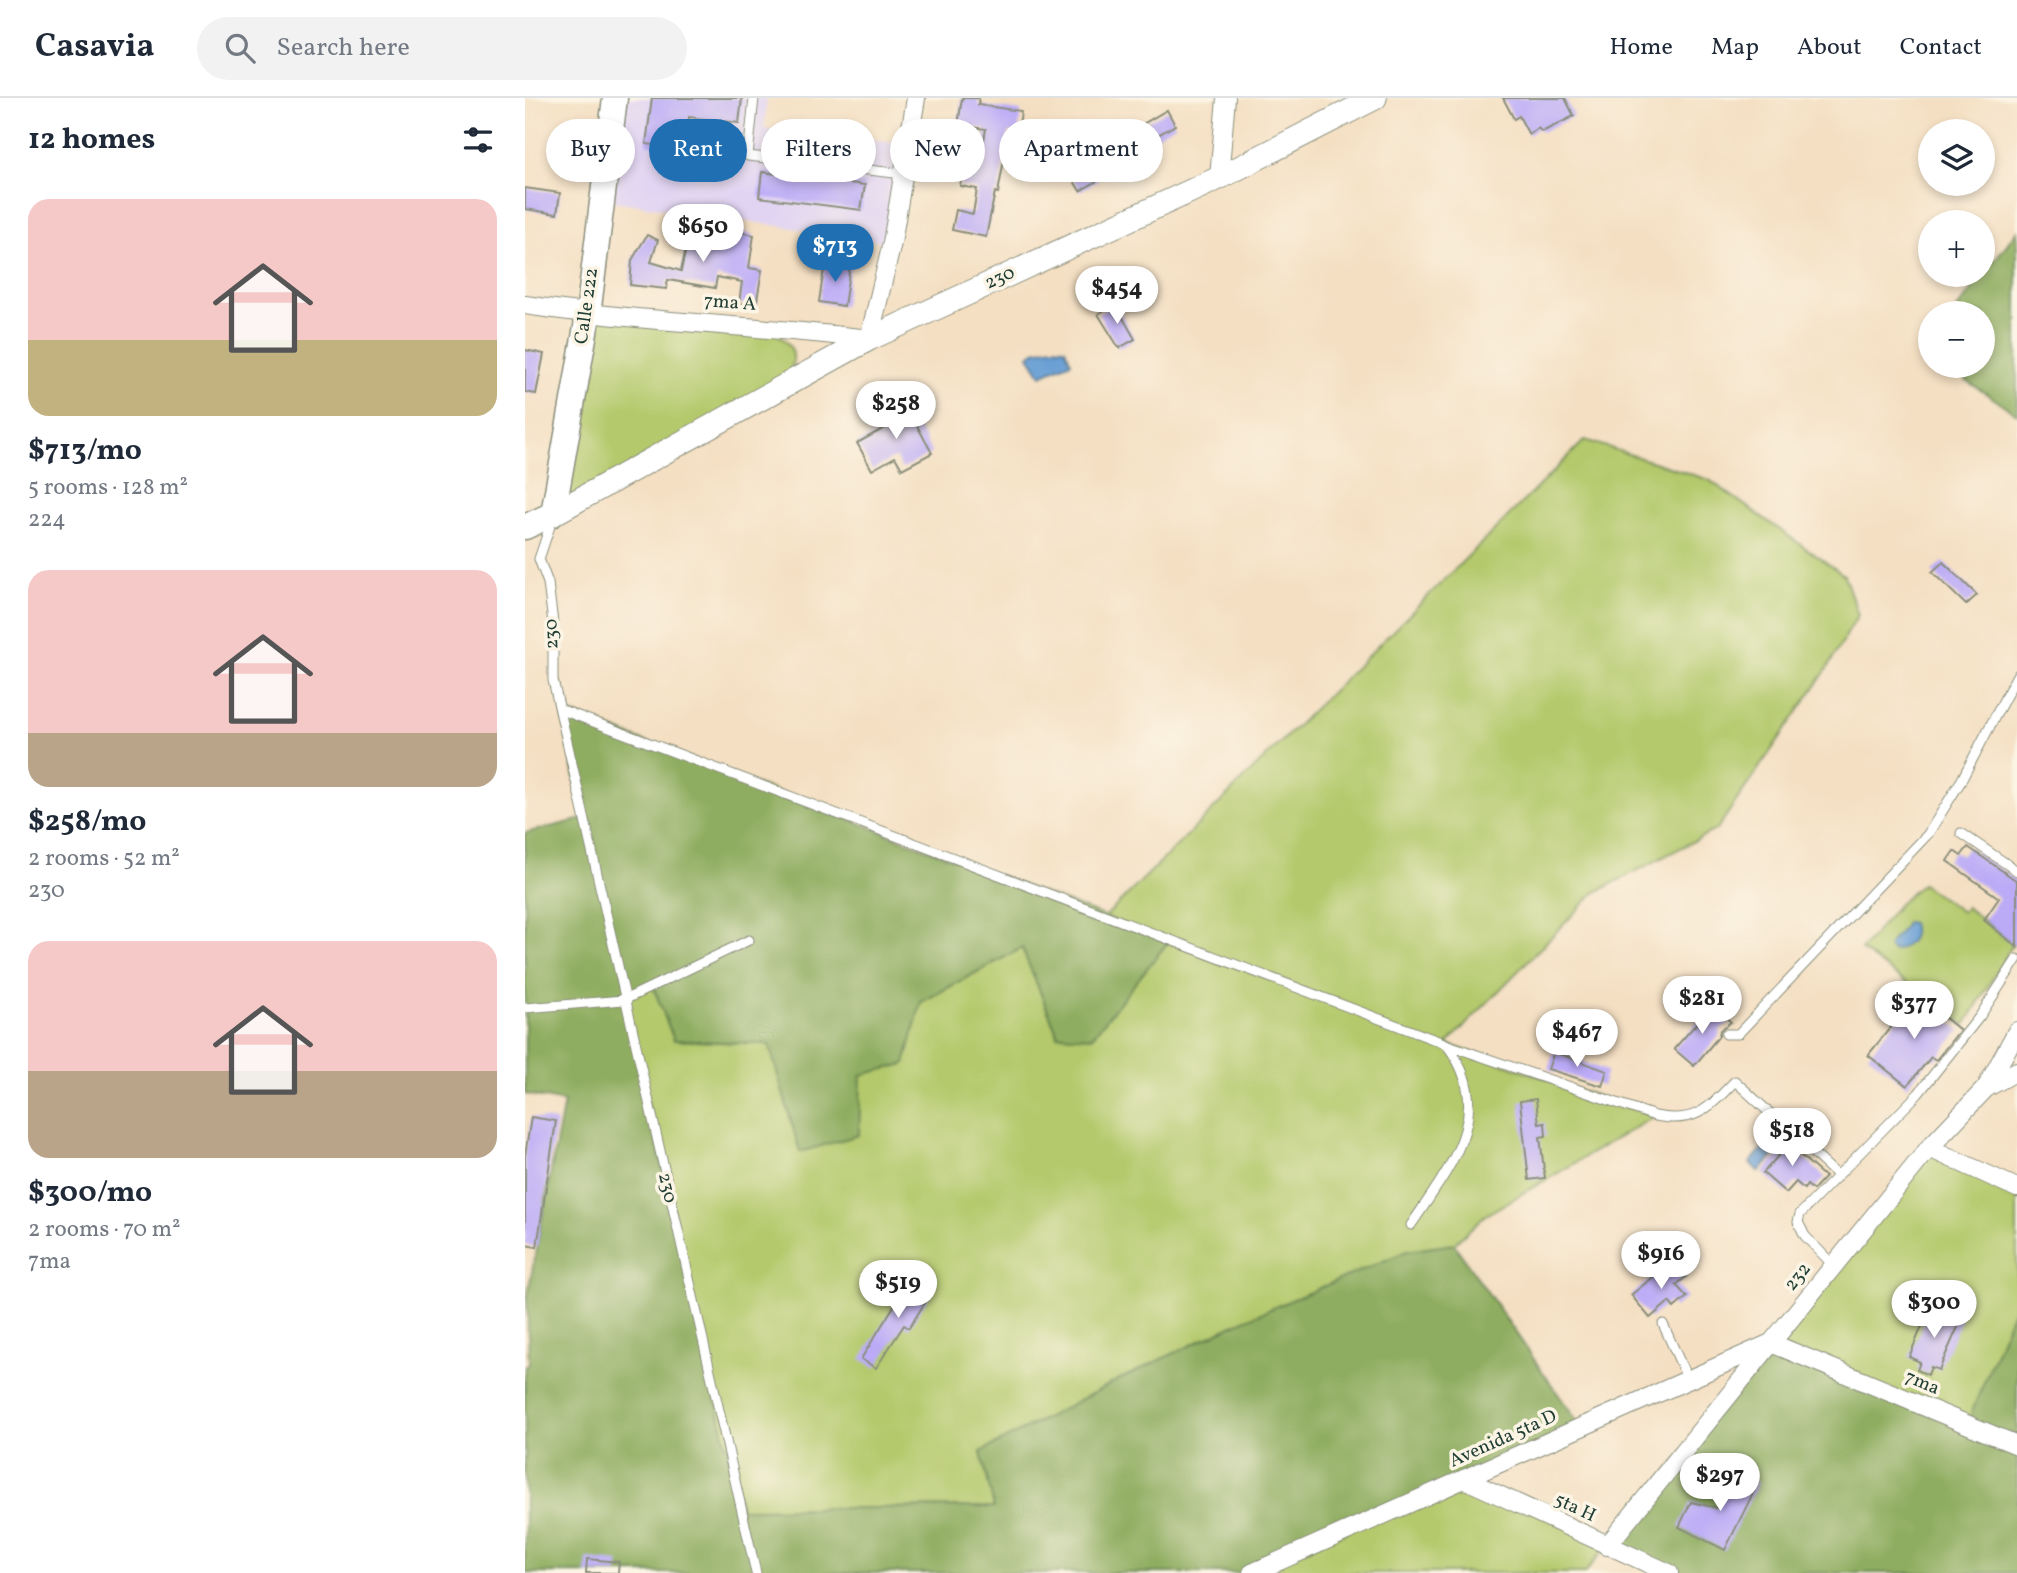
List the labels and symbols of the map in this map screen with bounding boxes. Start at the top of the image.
pin: $650 [662,204,744,264]
pin: $713 [794,225,876,284]
street label: 230 [981,260,1019,296]
street label: Calle 222 [569,266,605,346]
pin: $454 [1076,266,1158,326]
street label: 7ma A [703,288,757,318]
pin: $258 [855,382,937,441]
street label: 230 [538,618,566,650]
pin: $281 [1661,976,1743,1036]
pin: $377 [1873,982,1955,1041]
pin: $467 [1536,1010,1618,1069]
pin: $518 [1751,1108,1833,1168]
street label: 230 [651,1170,683,1206]
pin: $916 [1620,1232,1702,1291]
street label: 232 [1779,1257,1817,1297]
pin: $519 [857,1260,939,1320]
pin: $300 [1893,1280,1975,1340]
street label: 7ma [1901,1364,1943,1402]
street label: Avenida 5ta D [1445,1404,1561,1474]
pin: $297 [1679,1454,1761,1513]
street label: 5ta H [1550,1487,1600,1529]

